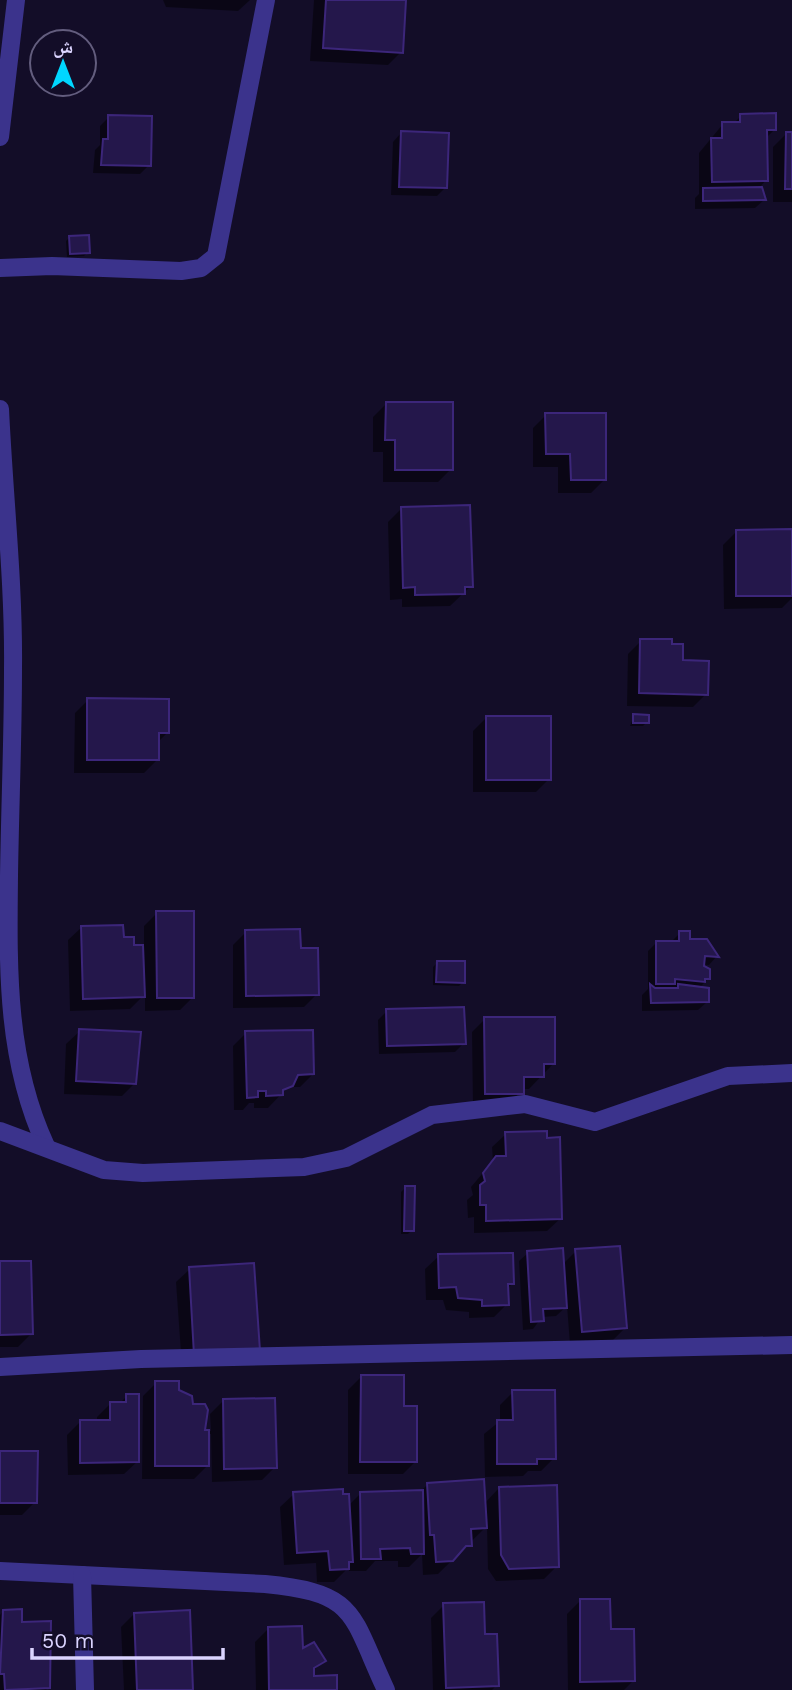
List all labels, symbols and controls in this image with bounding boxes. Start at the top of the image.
north arrow [28,28,98,98]
text: ش [53,35,73,58]
scale bar [32,1616,222,1660]
text: 50 m [42,1628,94,1653]

